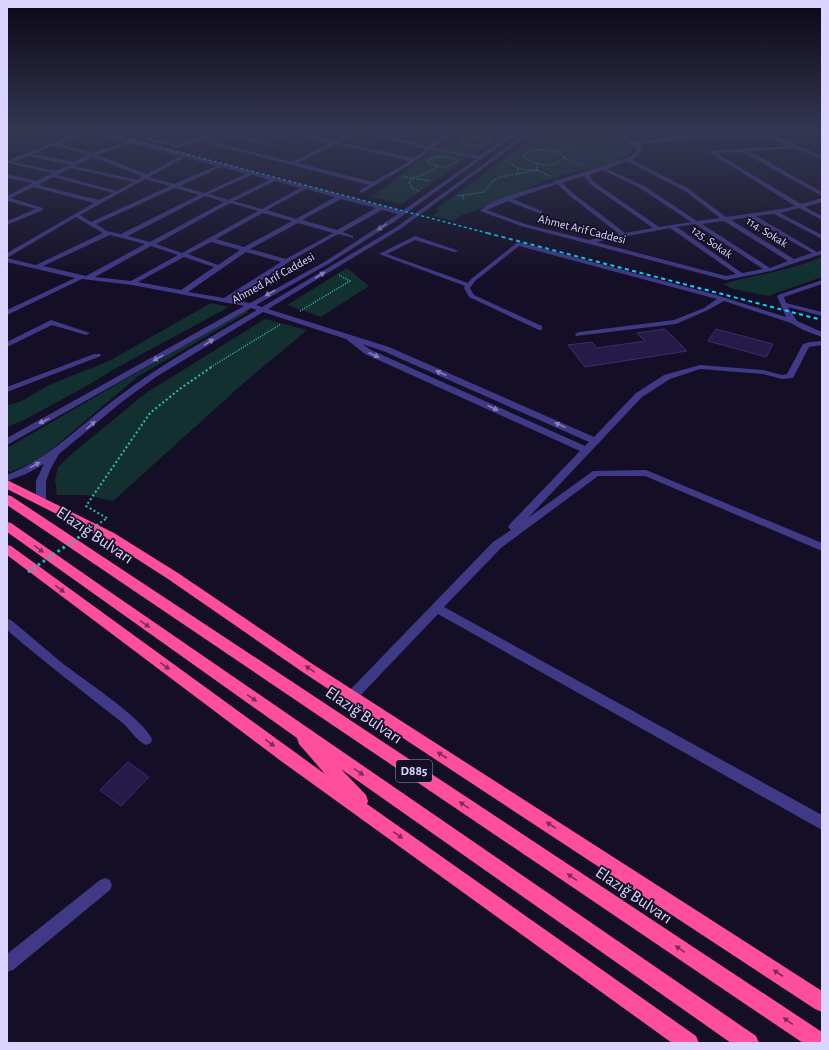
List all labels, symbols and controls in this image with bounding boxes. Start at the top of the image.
street label: Ahmet Arif Caddesi [537,212,627,246]
street label: 114. Sokak [744,215,790,250]
one-way arrow [377,223,387,231]
street label: 125. Sokak [689,224,735,261]
street label: Ahmed Arif Caddesi [230,250,316,306]
one-way arrow [315,271,325,279]
one-way arrow [265,290,276,297]
one-way arrow [204,338,214,346]
one-way arrow [369,352,381,358]
one-way arrow [152,354,163,361]
one-way arrow [435,370,446,376]
one-way arrow [487,405,498,411]
one-way arrow [39,418,50,424]
one-way arrow [86,420,97,429]
one-way arrow [554,422,565,428]
one-way arrow [29,462,41,469]
street label: Elazığ Bulvarı [54,503,136,567]
one-way arrow [33,545,44,553]
one-way arrow [55,585,66,593]
one-way arrow [140,620,150,628]
one-way arrow [160,662,170,670]
one-way arrow [304,665,315,673]
street label: Elazığ Bulvarı [323,683,405,747]
one-way arrow [246,694,257,702]
one-way arrow [264,739,275,747]
one-way arrow [437,751,447,759]
road number: D885 [396,760,432,782]
one-way arrow [353,768,364,776]
one-way arrow [459,801,469,809]
one-way arrow [546,822,557,829]
one-way arrow [393,831,404,839]
street label: Elazığ Bulvarı [593,863,675,927]
one-way arrow [567,873,577,881]
one-way arrow [675,945,685,953]
one-way arrow [772,969,783,977]
one-way arrow [783,1017,793,1025]

